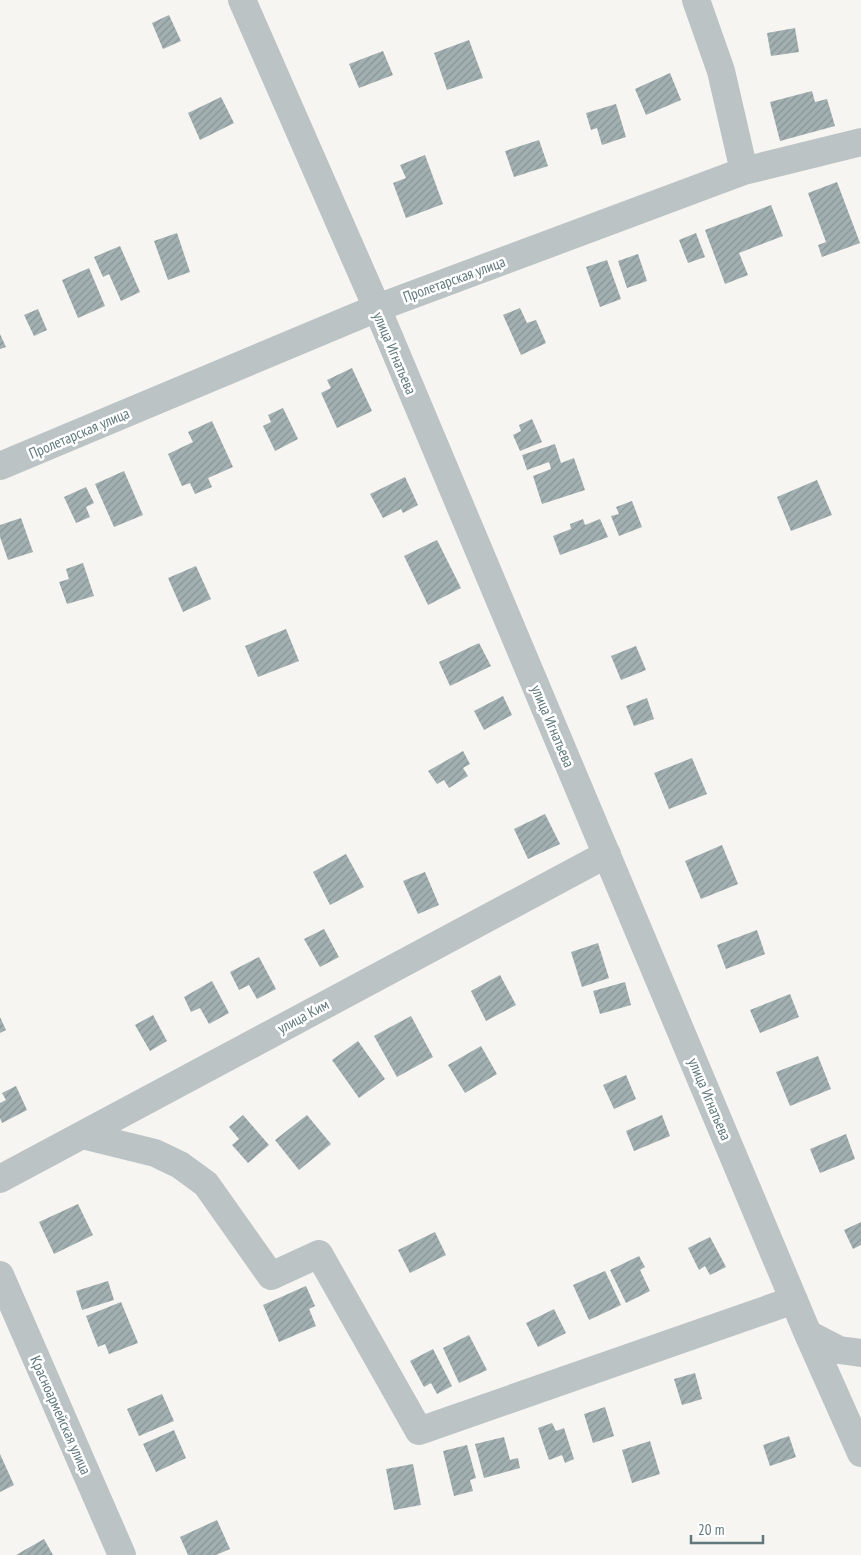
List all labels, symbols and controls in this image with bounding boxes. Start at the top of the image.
street label: Пролетарская улица [400,252,508,306]
street label: улица Игнатьева [369,309,421,397]
street label: Пролетарская улица [26,403,132,463]
street label: улица Игнатьева [527,682,579,770]
street label: улица Ким [274,995,332,1037]
street label: улица Игнатьева [684,1055,736,1143]
street label: Красноармейская улица [26,1353,96,1477]
scale bar [691,1512,764,1544]
text: 20 m [698,1520,724,1539]

